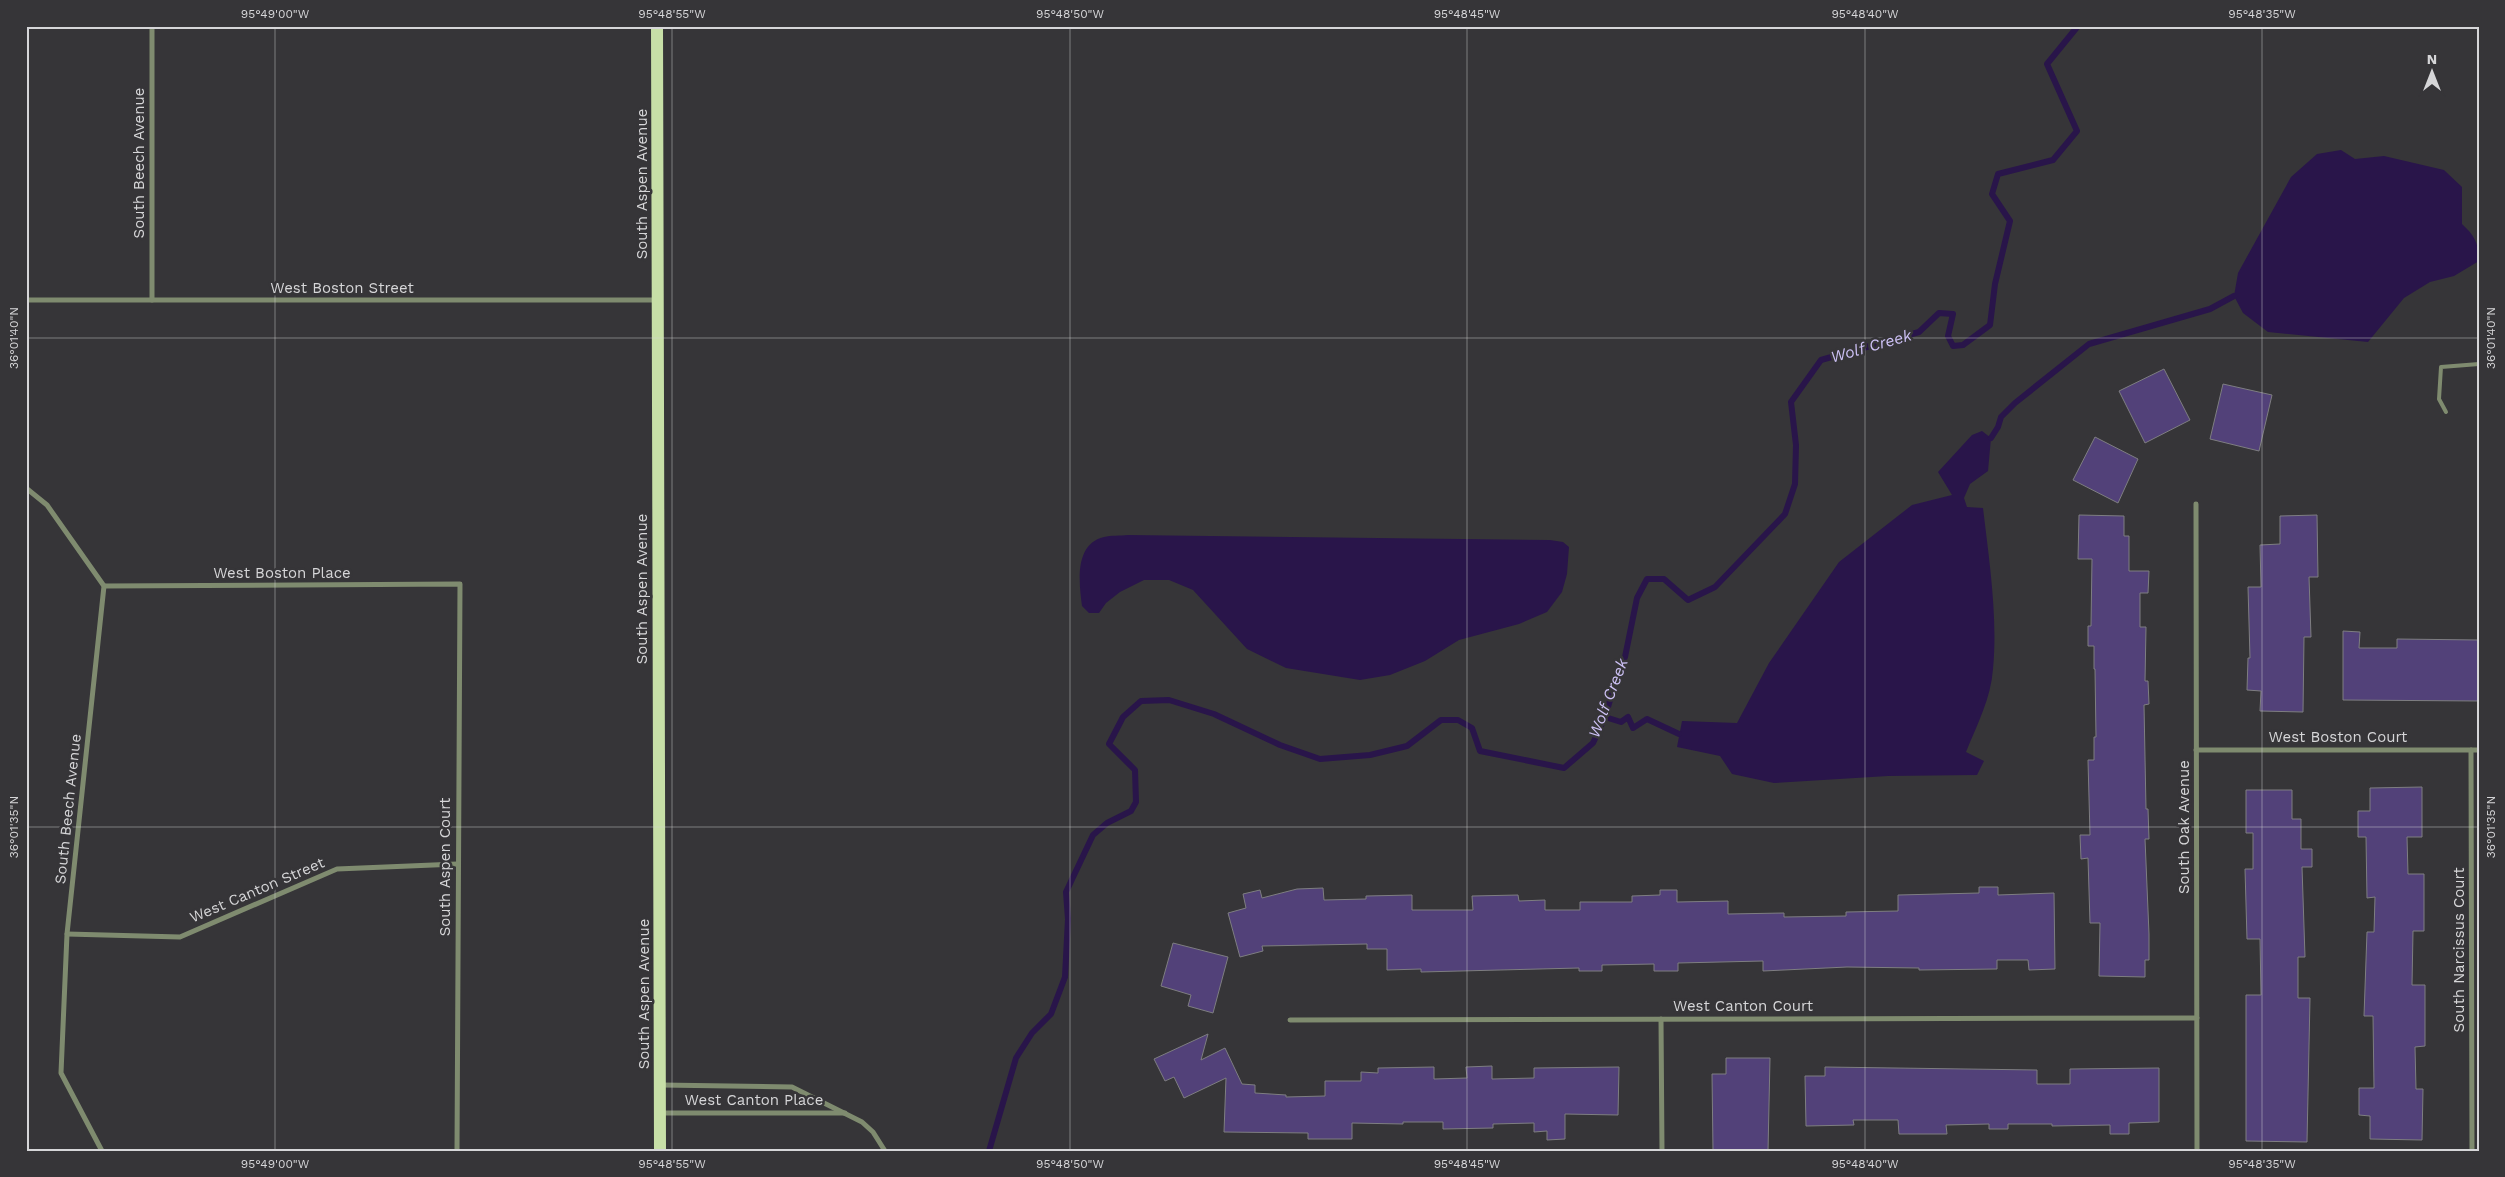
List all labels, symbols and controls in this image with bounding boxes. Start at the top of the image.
text: 95°49'00"W [241,7,310,21]
text: 95°48'55"W [638,7,706,21]
text: 95°48'50"W [1036,7,1104,21]
text: 95°48'45"W [1434,7,1501,21]
text: 95°48'40"W [1831,7,1899,21]
text: 95°48'35"W [2228,7,2296,21]
north arrow [2408,48,2458,98]
text: N [2427,51,2437,67]
street label: South Beech Avenue [130,88,148,238]
street label: South Aspen Avenue [633,109,651,259]
street label: West Boston Street [270,279,414,297]
text: 36°01'40"N [7,307,21,369]
text: 36°01'40"N [2484,307,2498,369]
water label: Wolf Creek [1828,325,1915,367]
street label: South Aspen Avenue [633,514,651,664]
street label: West Boston Place [213,564,351,582]
water label: Wolf Creek [1584,654,1632,740]
street label: West Boston Court [2269,728,2408,746]
street label: South Beech Avenue [51,733,85,885]
street label: South Oak Avenue [2175,760,2193,894]
text: 36°01'35"N [7,796,21,858]
text: 36°01'35"N [2484,796,2498,858]
street label: South Aspen Court [436,797,454,936]
street label: West Canton Street [187,853,328,927]
street label: South Narcissus Court [2450,867,2468,1032]
street label: South Aspen Avenue [635,919,653,1069]
street label: West Canton Court [1673,997,1814,1015]
street label: West Canton Place [685,1091,823,1109]
text: 95°49'00"W [241,1157,310,1171]
text: 95°48'55"W [638,1157,706,1171]
text: 95°48'50"W [1036,1157,1104,1171]
text: 95°48'45"W [1434,1157,1501,1171]
text: 95°48'40"W [1831,1157,1899,1171]
text: 95°48'35"W [2228,1157,2296,1171]

